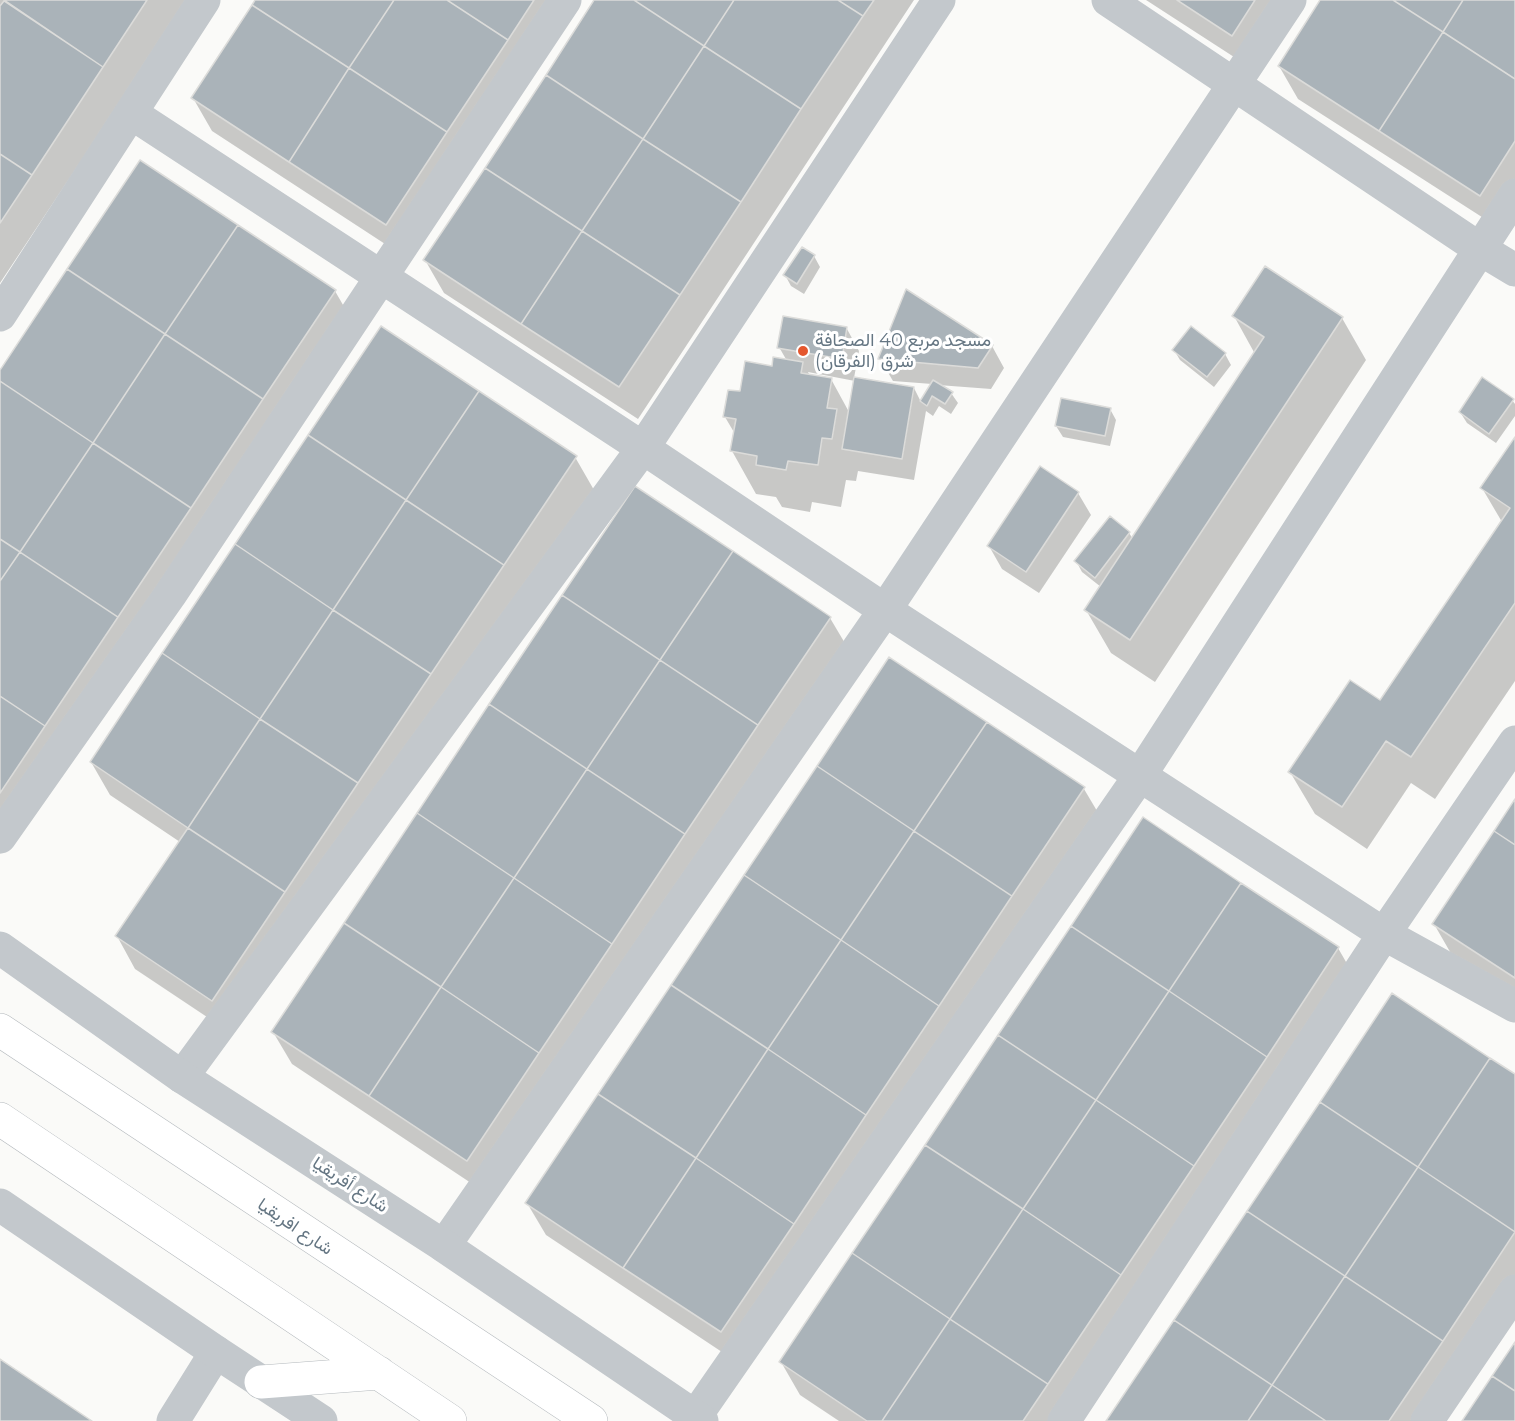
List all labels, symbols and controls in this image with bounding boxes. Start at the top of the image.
place label: مسجد مربع 40 الصحافة شرق (الفرقان) [815,330,991,372]
marker: مسجد مربع 40 الصحافة شرق (الفرقان) [796,344,810,358]
street label: شارع أفريقيا [308,1153,392,1217]
street label: شارع افريقيا [253,1194,337,1260]

